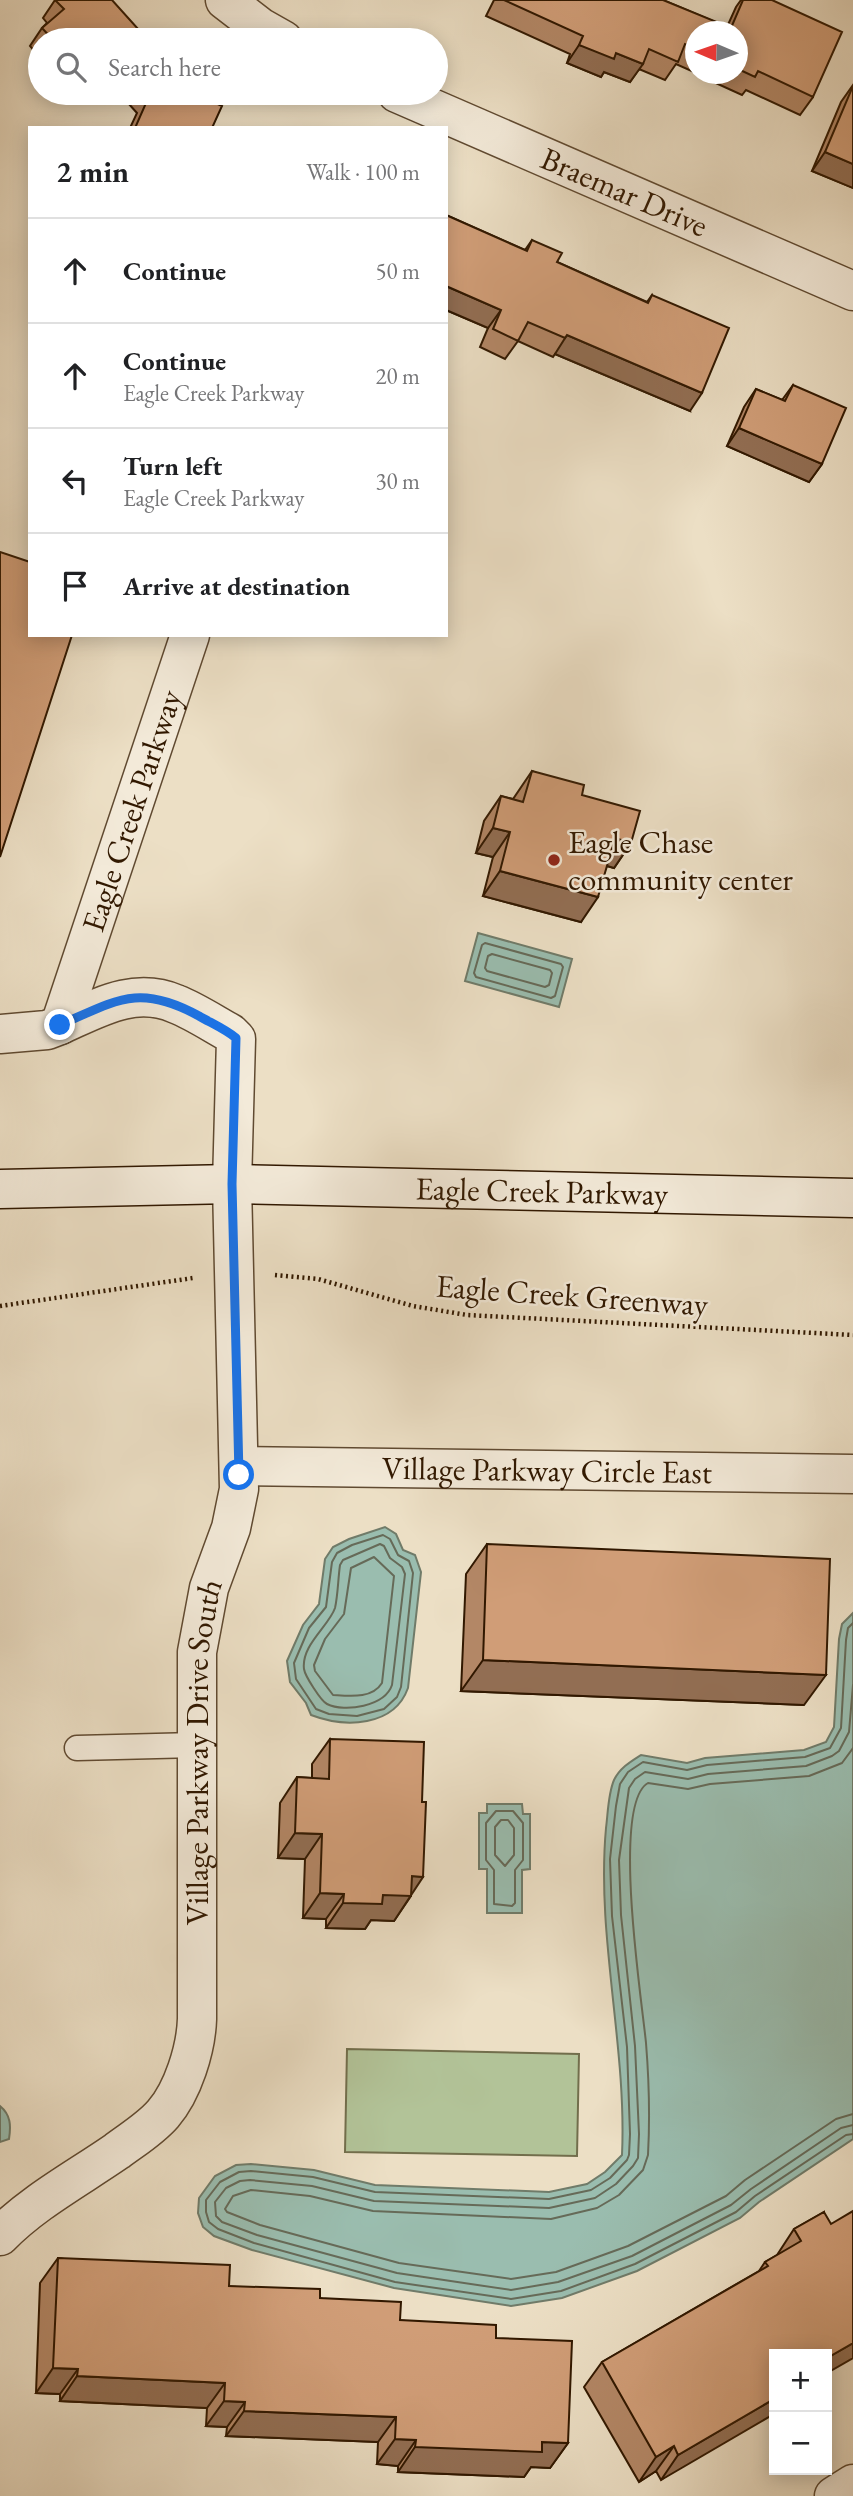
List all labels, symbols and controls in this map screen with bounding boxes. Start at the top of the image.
north arrow [685,21,748,84]
search box [28,28,448,105]
icon: search [52,48,90,86]
text: Search here [108,50,221,84]
street label: Braemar Drive [535,137,714,246]
text: 2 min [56,152,129,191]
text: Walk · 100 m [306,157,420,187]
icon: ahead [56,252,94,290]
text: Continue [123,254,226,288]
text: 50 m [375,256,420,286]
text: Continue [123,344,226,378]
icon: ahead [56,357,94,395]
text: 20 m [375,361,420,391]
text: Eagle Creek Parkway [123,378,304,408]
text: Turn left [123,449,222,483]
icon: left [56,462,94,500]
text: 30 m [375,466,420,496]
text: Eagle Creek Parkway [123,483,304,513]
icon: arrive [56,567,94,605]
text: Arrive at destination [123,569,350,603]
street label: Eagle Creek Parkway [72,683,192,937]
place label: Eagle Chase community center [568,821,793,900]
marker: Eagle Chase community center [546,852,562,868]
route end [44,1009,75,1040]
street label: Eagle Creek Parkway [415,1167,670,1215]
street label: Eagle Creek Greenway [435,1265,710,1326]
street label: Village Parkway Circle East [382,1447,712,1493]
route start [223,1459,254,1490]
street label: Village Parkway Drive South [176,1572,232,1925]
map controls [769,2349,832,2475]
button: + [769,2349,832,2412]
button: − [769,2412,832,2475]

